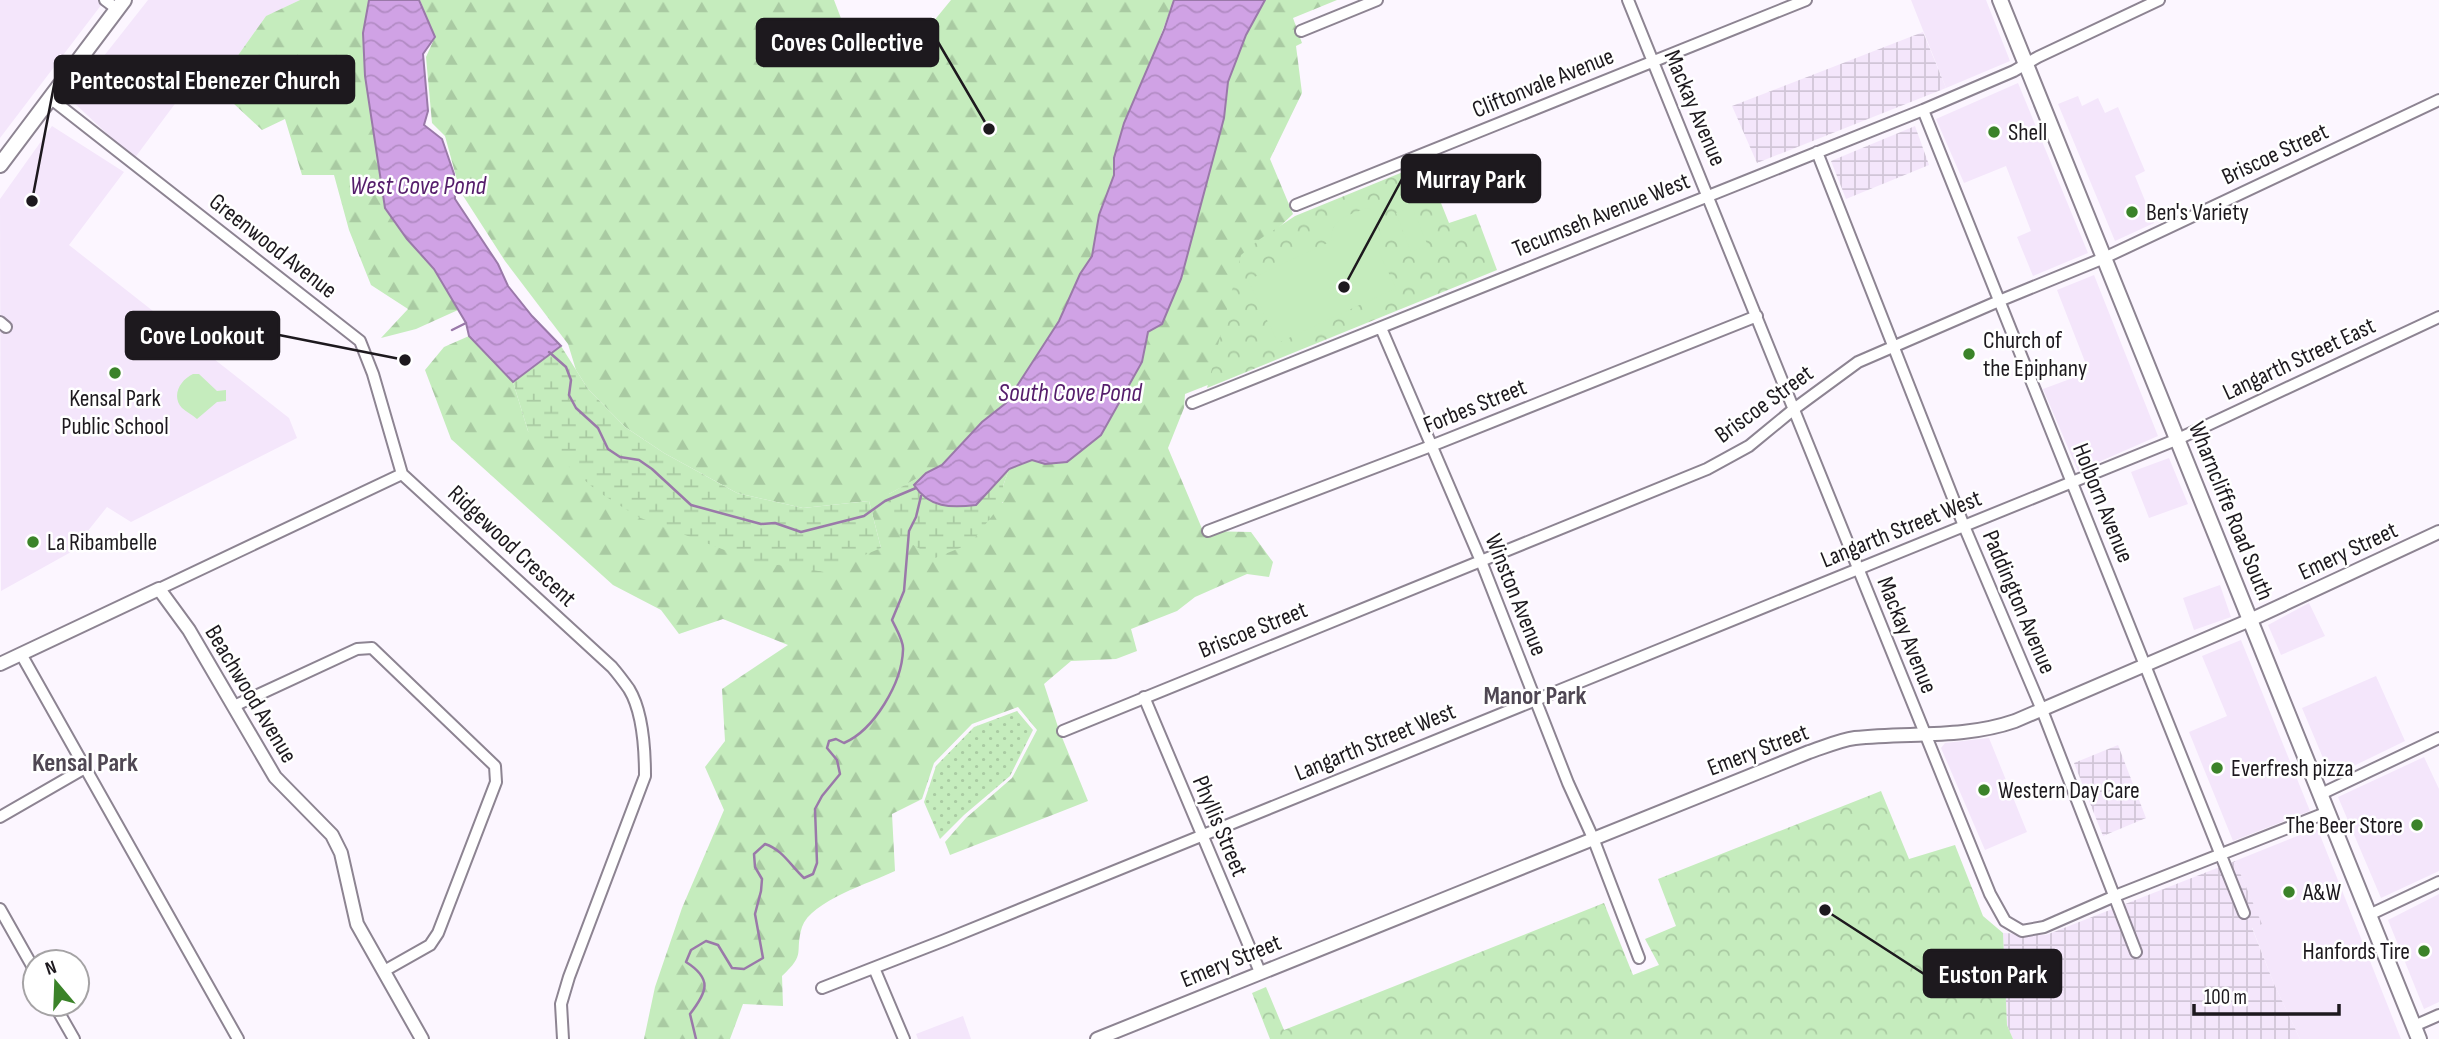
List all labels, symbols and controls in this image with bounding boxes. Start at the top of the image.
callout: Coves Collective [757,19,938,66]
text: Coves Collective [771,28,923,59]
street label: Cliftonvale Avenue [1468,41,1618,125]
street label: Mackay Avenue [1658,46,1732,170]
callout: Pentecostal Ebenezer Church [55,56,354,103]
text: Pentecostal Ebenezer Church [70,66,340,97]
street label: Briscoe Street [2217,117,2333,191]
place label: Shell [2008,118,2047,147]
marker: Shell [1986,124,2002,140]
callout: Murray Park [1402,155,1540,202]
text: Murray Park [1416,165,1526,196]
street label: Tecumseh Avenue West [1508,166,1694,264]
water label: West Cove Pond [350,171,488,202]
street label: Greenwood Avenue [203,187,343,305]
place label: Ben's Variety [2146,198,2249,227]
marker: Ben's Variety [2124,204,2140,220]
street label: Langarth Street East [2218,311,2380,407]
callout: Cove Lookout [126,312,279,359]
text: Cove Lookout [140,321,265,352]
place label: Church of the Epiphany [1983,326,2087,383]
marker: Church of the Epiphany [1961,346,1977,362]
street label: Briscoe Street [1709,359,1819,449]
marker: Kensal Park Public School [107,365,123,381]
street label: Forbes Street [1419,372,1531,440]
water label: South Cove Pond [998,378,1143,409]
place label: Kensal Park Public School [61,384,169,441]
street label: Wharncliffe Road South [2182,418,2280,604]
street label: Holborn Avenue [2066,439,2140,567]
street label: Ridgewood Crescent [442,479,582,613]
street label: Langarth Street West [1816,484,1986,574]
street label: Emery Street [2294,516,2402,586]
street label: Paddington Avenue [1976,526,2062,678]
place label: La Ribambelle [47,528,157,557]
street label: Winston Avenue [1478,530,1554,660]
marker: La Ribambelle [25,534,41,550]
street label: Mackay Avenue [1870,572,1944,698]
street label: Briscoe Street [1195,595,1311,665]
street label: Beachwood Avenue [199,620,303,768]
district label: Manor Park [1483,681,1587,712]
street label: Langarth Street West [1290,697,1460,787]
street label: Emery Street [1703,718,1813,782]
district label: Kensal Park [32,748,138,779]
place label: Everfresh pizza [2231,754,2354,783]
marker: Everfresh pizza [2209,760,2225,776]
street label: Phyllis Street [1186,771,1254,881]
place label: Western Day Care [1998,776,2140,805]
marker: Western Day Care [1976,782,1992,798]
place label: The Beer Store [2286,811,2403,840]
marker: The Beer Store [2409,817,2425,833]
place label: A&W [2302,878,2341,907]
marker: A&W [2281,884,2297,900]
street label: Emery Street [1177,928,1285,994]
place label: Hanfords Tire [2303,937,2410,966]
marker: Hanfords Tire [2416,943,2432,959]
north arrow [21,948,91,1018]
callout: Euston Park [1924,950,2061,997]
text: N [42,956,59,981]
text: Euston Park [1938,960,2048,991]
scale bar [2194,972,2339,1016]
text: 100 m [2204,985,2247,1010]

